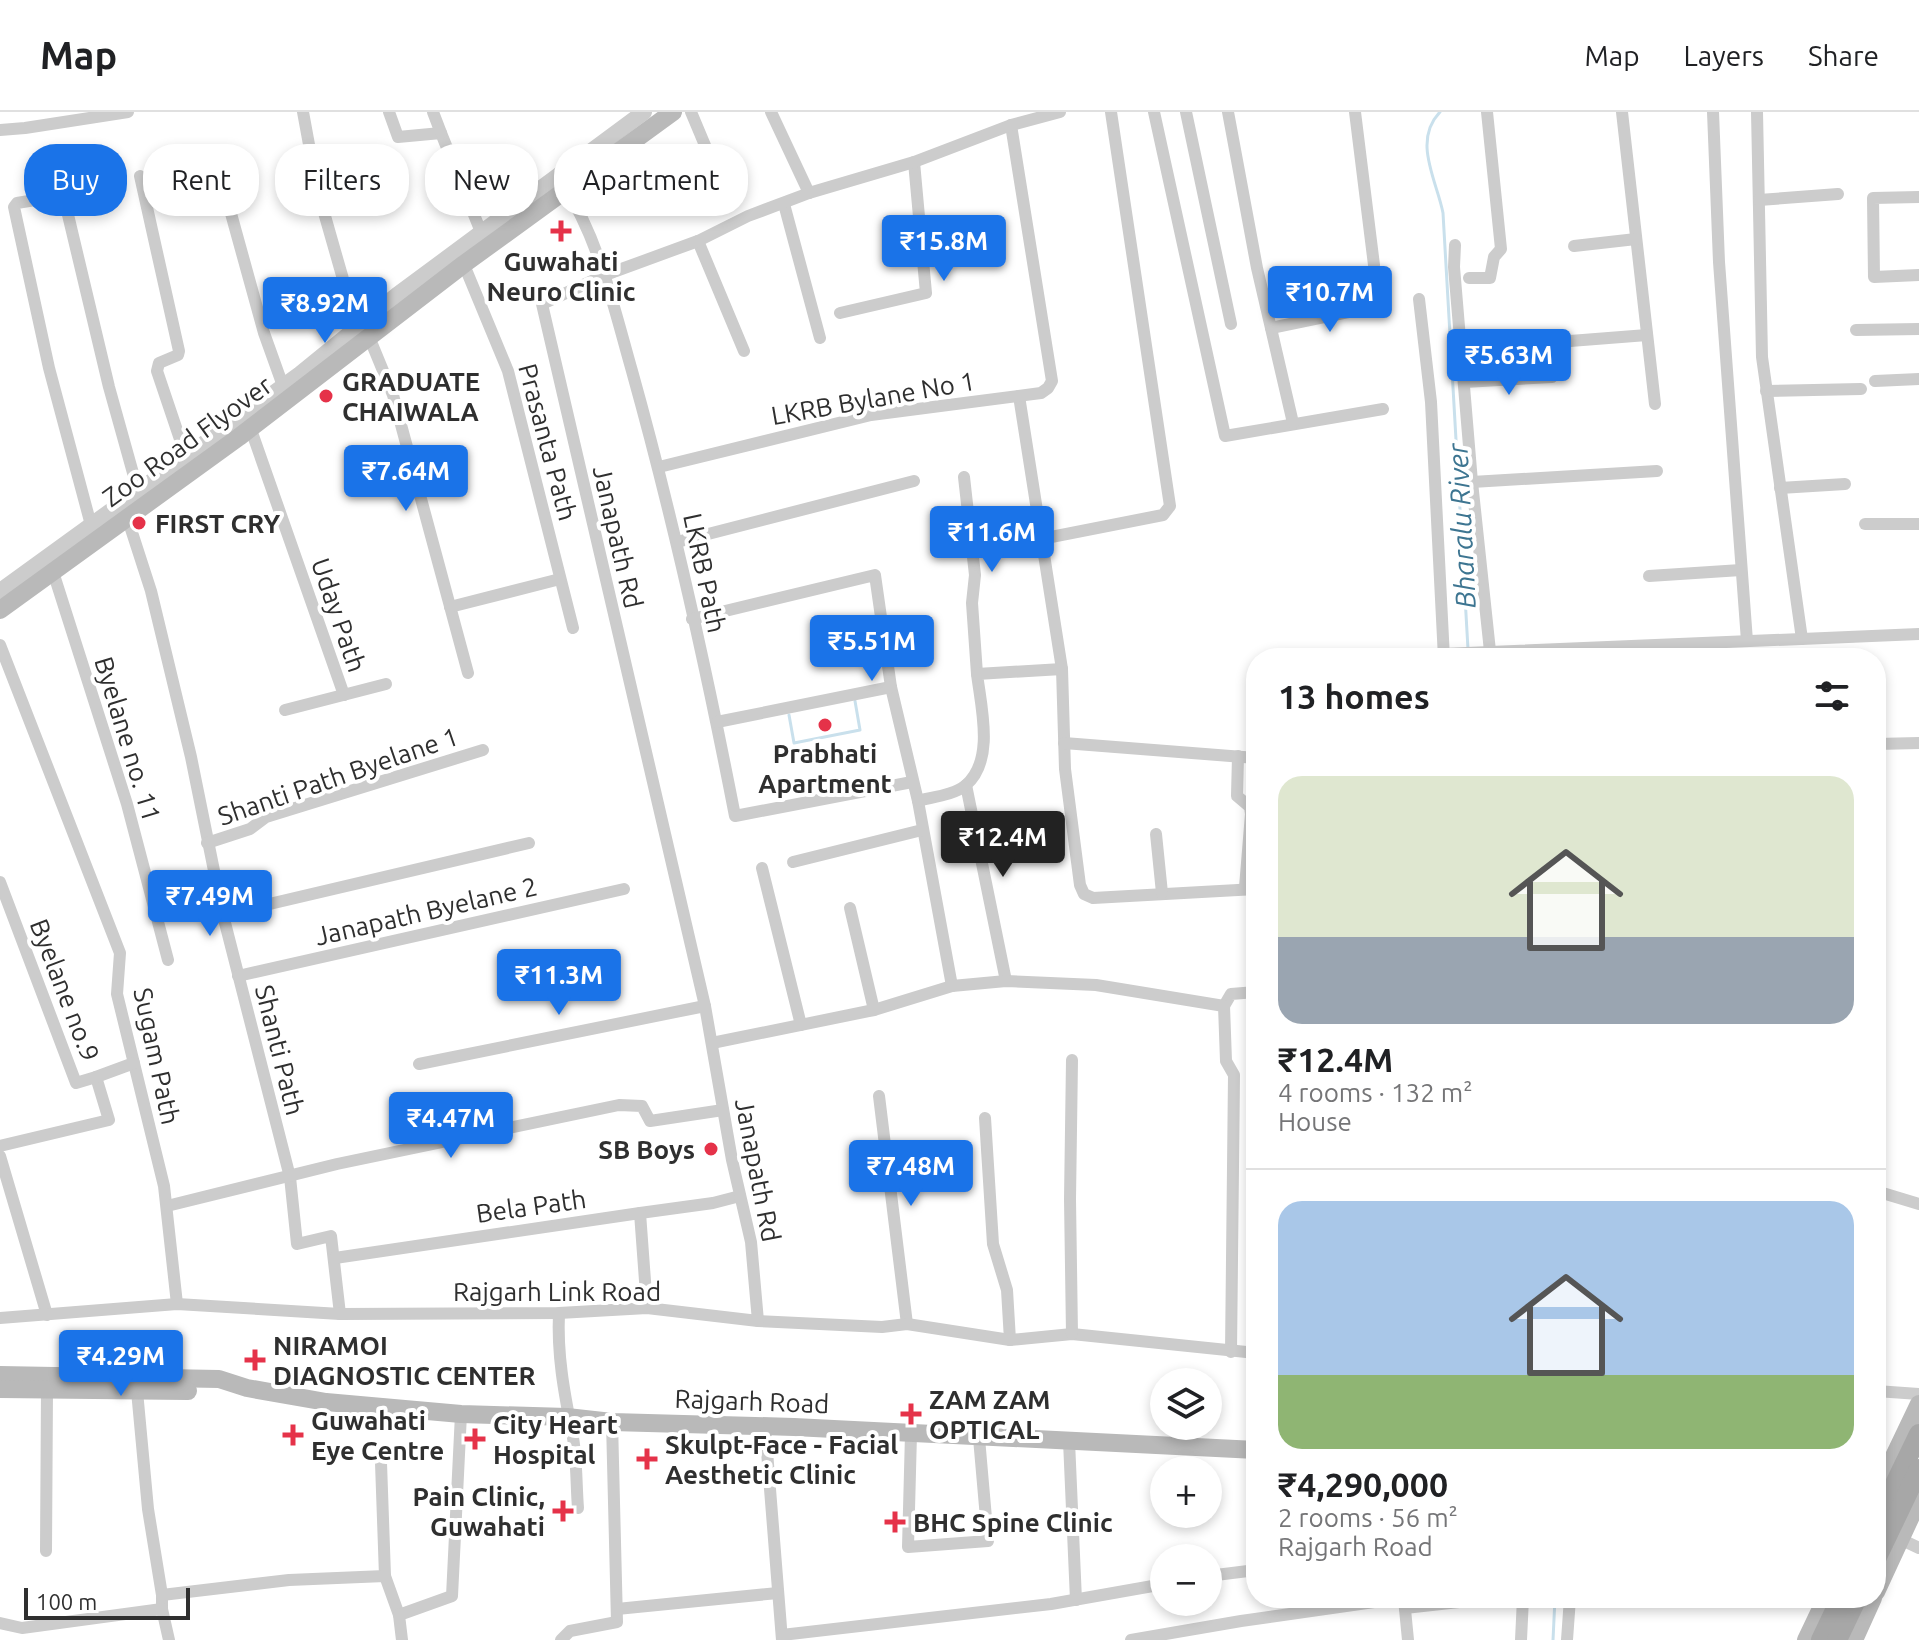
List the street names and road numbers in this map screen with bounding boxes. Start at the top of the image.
street label: Prasanta Path [513,360,583,524]
street label: LKRB Bylane No 1 [769,366,977,430]
street label: Zoo Road Flyover [97,370,277,512]
street label: Janapath Rd [588,463,648,611]
street label: LKRB Path [678,511,732,635]
street label: Uday Path [306,554,372,676]
street label: Byelane no. 11 [89,653,167,825]
street label: Shanti Path Byelane 1 [214,721,462,831]
street label: Janapath Byelane 2 [312,871,540,951]
street label: Byelane no.9 [25,915,105,1065]
street label: Shanti Path [250,982,310,1118]
street label: Sugam Path [128,985,186,1127]
street label: Janapath Rd [730,1096,786,1244]
street label: Bela Path [474,1184,588,1228]
street label: Rajgarh Link Road [453,1277,661,1306]
street label: Rajgarh Road [674,1384,830,1418]

